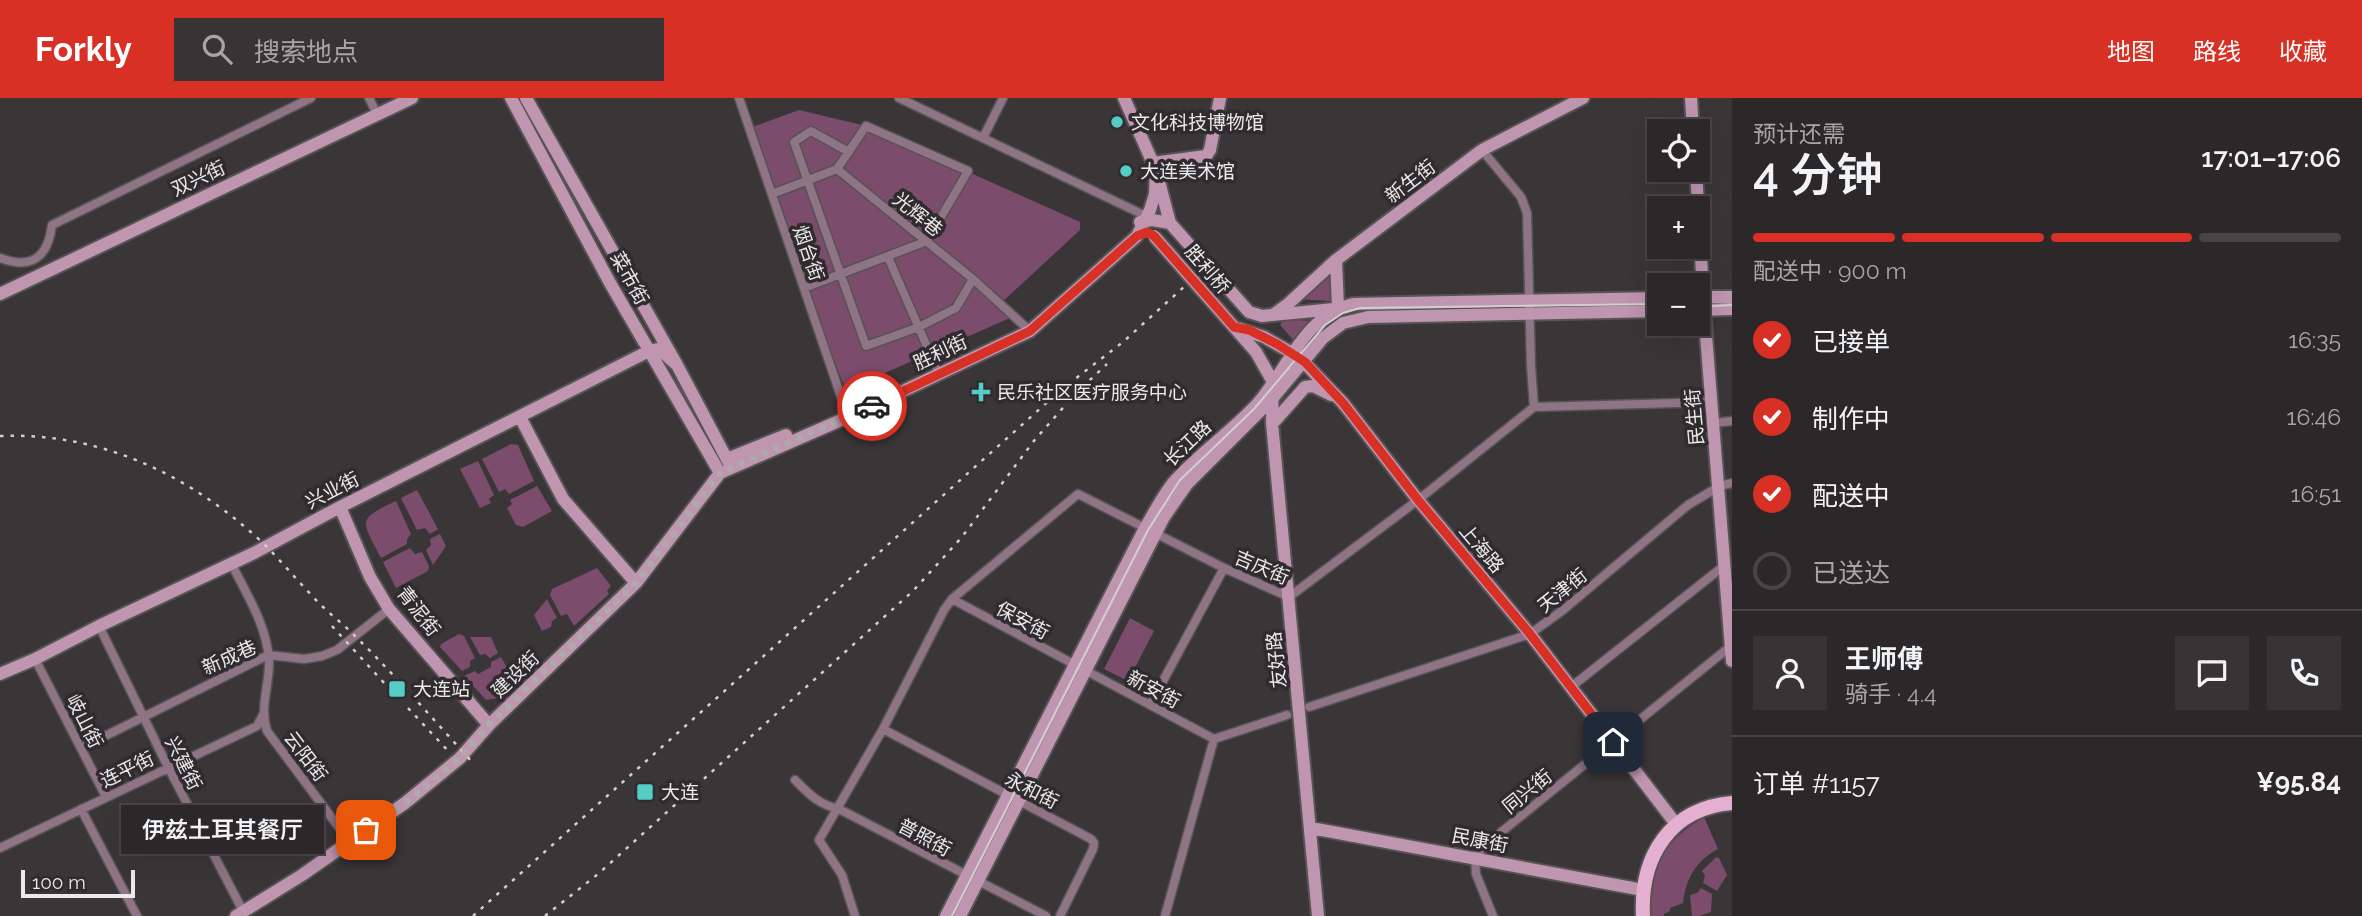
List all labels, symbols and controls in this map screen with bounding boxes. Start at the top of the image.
search box [174,18,664,81]
text: Forkly [35,30,132,69]
icon: search [198,30,236,68]
text: 搜索地点 [254,37,358,67]
text: 地图 [2107,37,2155,66]
text: 路线 [2193,37,2241,66]
text: 收藏 [2279,37,2327,66]
place label: 文化科技博物馆 [1131,111,1264,133]
marker: 文化科技博物馆 [1109,114,1125,130]
map controls [1647,119,1710,336]
button: locate [1647,119,1710,182]
text: 预计还需 [1753,120,1845,147]
text: 17:01–17:06 [2201,143,2341,173]
text: 4 分钟 [1753,148,1882,202]
street label: 新生街 [1381,155,1439,207]
street label: 双兴街 [168,156,228,200]
place label: 大连美术馆 [1140,160,1235,182]
marker: 大连美术馆 [1118,163,1134,179]
street label: 光辉巷 [889,188,947,240]
button: + [1647,196,1710,259]
street label: 烟台街 [789,222,829,284]
street label: 胜利桥 [1181,240,1235,298]
street label: 菜市街 [607,248,653,308]
text: 配送中 · 900 m [1753,257,1907,284]
button: − [1647,273,1710,336]
icon: check [1753,321,1791,359]
text: 16:35 [2288,326,2341,353]
text: 已接单 [1812,327,1890,357]
street label: 胜利街 [910,330,970,374]
courier [837,371,907,441]
place label: 民乐社区医疗服务中心 [997,381,1187,403]
marker: 民乐社区医疗服务中心 [971,382,991,402]
icon: car [853,387,891,425]
street label: 民生街 [1681,388,1707,446]
icon: check [1753,398,1791,436]
text: 16:46 [2287,403,2341,430]
text: 制作中 [1812,404,1890,434]
street label: 长江路 [1159,415,1215,471]
street label: 兴业街 [302,467,362,513]
icon: check [1753,475,1791,513]
text: 16:51 [2291,480,2341,507]
text: 配送中 [1812,481,1890,511]
street label: 上海路 [1455,519,1509,577]
street label: 吉庆街 [1231,546,1293,588]
text: 已送达 [1812,558,1890,588]
street label: 天津街 [1533,564,1591,616]
street label: 青泥街 [393,582,445,640]
street label: 保安街 [993,597,1053,643]
street label: 友好路 [1262,630,1290,690]
street label: 新成巷 [198,635,260,679]
button: person [1753,636,1827,710]
button: chat [2175,636,2249,710]
button: phone [2267,636,2341,710]
text: 王师傅 [1845,644,1923,674]
street label: 建设街 [487,646,543,702]
street label: 新安街 [1124,666,1184,712]
place label: 大连站 [413,678,470,700]
marker: 大连站 [387,679,407,699]
text: 骑手 · 4.4 [1845,680,1937,707]
street label: 岐山街 [62,691,108,751]
pin [1583,712,1643,772]
icon: home [1594,723,1632,761]
street label: 云阳街 [280,727,332,785]
street label: 兴建街 [161,733,207,793]
street label: 连平街 [97,747,157,791]
street label: 同兴街 [1498,765,1556,817]
street label: 永和街 [1002,767,1062,813]
text: ¥95.84 [2256,767,2341,797]
text: 订单 #1157 [1753,769,1880,799]
place label: 大连 [661,781,699,803]
marker: 大连 [635,782,655,802]
pin [336,800,396,860]
callout: 伊兹土耳其餐厅 [121,806,324,854]
icon: bag [347,811,385,849]
street label: 普照街 [895,814,955,860]
text: 伊兹土耳其餐厅 [142,816,303,843]
street label: 民康街 [1450,824,1510,856]
scale bar [21,867,135,899]
text: 100 m [32,871,86,893]

